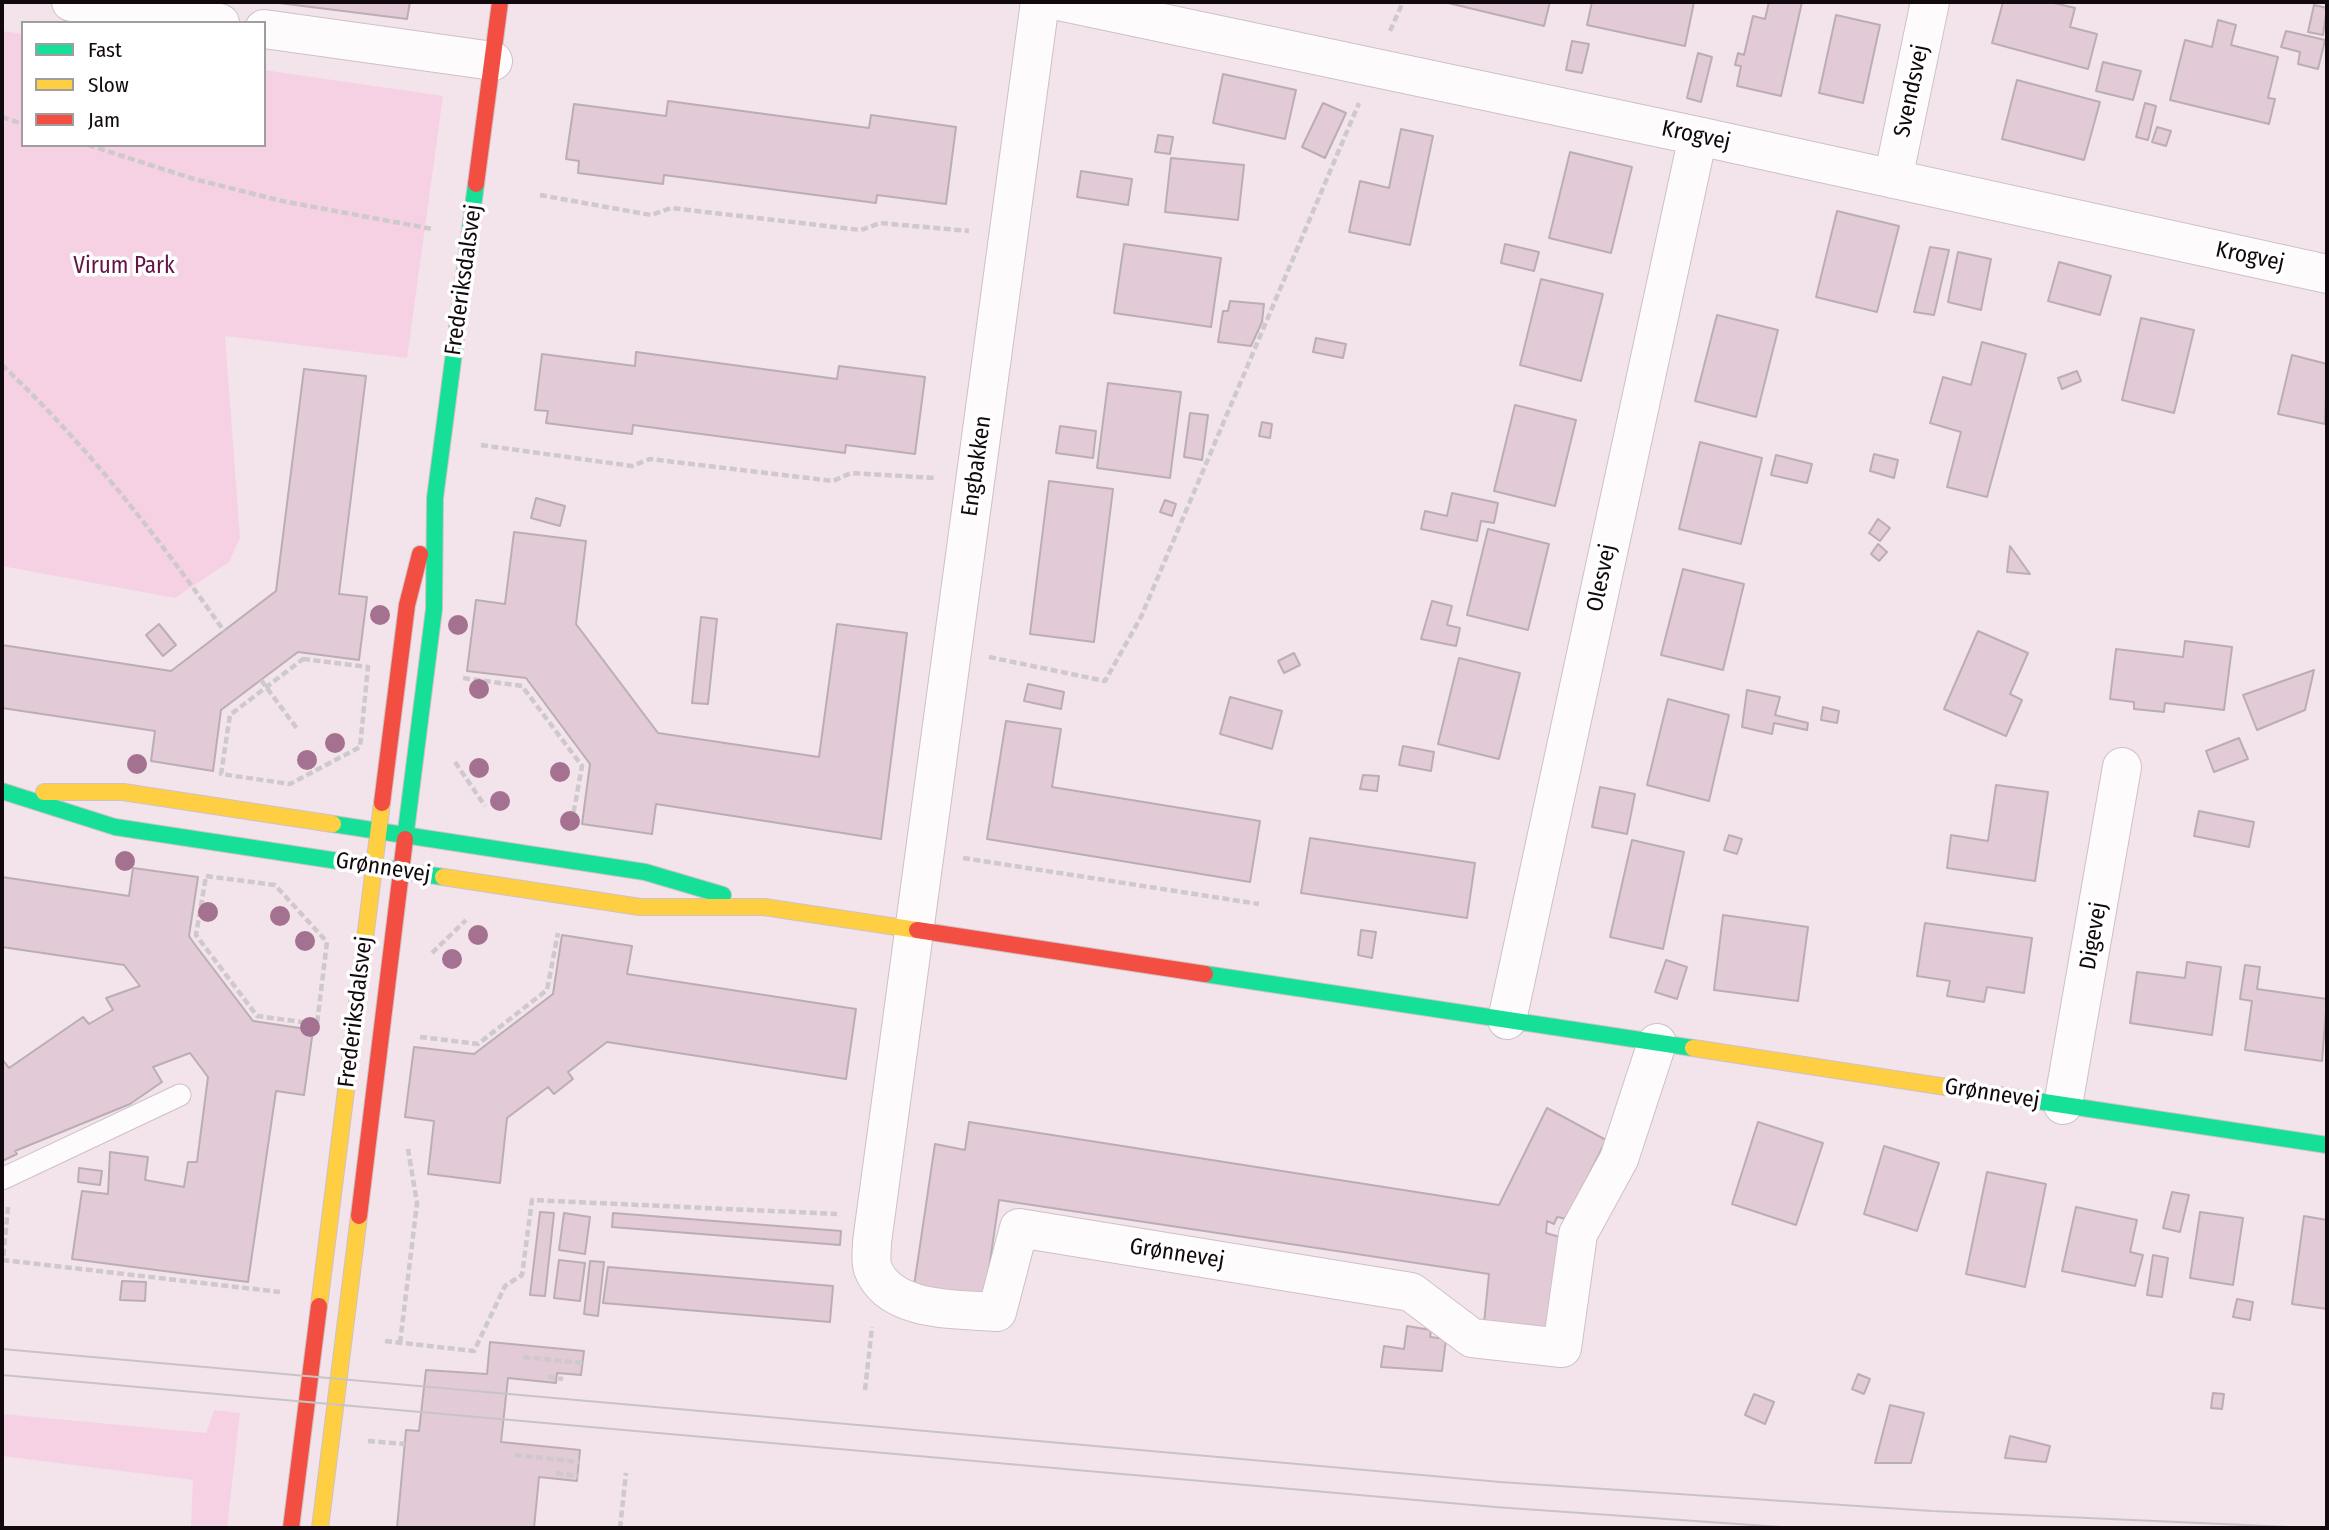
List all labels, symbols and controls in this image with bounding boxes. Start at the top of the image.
legend [21,21,266,147]
text: Fast [88,37,122,63]
street label: Svendsvej [1889,42,1935,140]
text: Slow [88,72,129,98]
text: Jam [88,107,120,133]
street label: Krogvej [1659,115,1733,157]
street label: Frederiksdalsvej [440,203,488,357]
street label: Krogvej [2213,236,2287,278]
park label: Virum Park [73,253,175,281]
street label: Engbakken [956,414,998,518]
street label: Olesvej [1581,542,1623,614]
street label: Grønnevej [334,847,432,889]
street label: Digevej [2074,900,2114,972]
street label: Frederiksdalsvej [333,935,379,1089]
street label: Grønnevej [1943,1073,2041,1115]
street label: Grønnevej [1128,1233,1226,1275]

